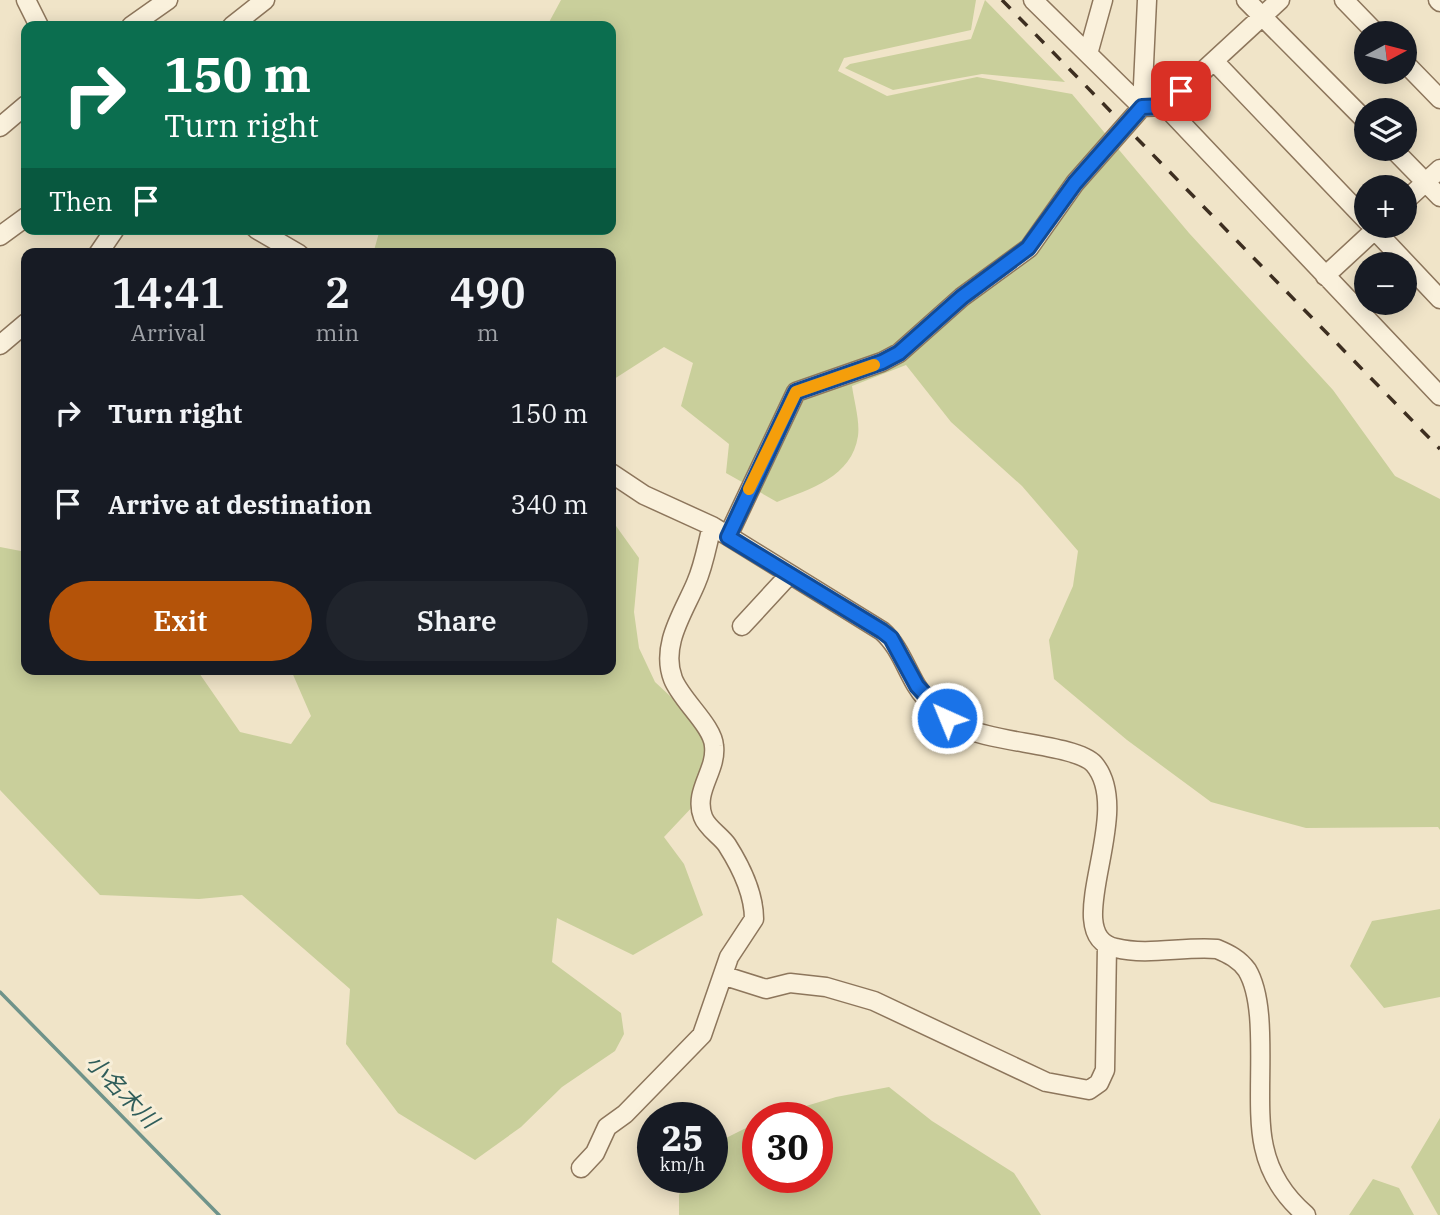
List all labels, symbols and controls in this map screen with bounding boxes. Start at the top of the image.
north arrow [1354,21,1418,84]
map controls [1354,21,1417,315]
text: 150 m [164,42,311,105]
icon: right [49,49,140,140]
pin [1151,61,1211,121]
icon: arrive [1162,72,1200,110]
button: layers [1354,98,1417,161]
text: Turn right [164,104,319,146]
button: + [1354,175,1417,238]
icon: arrive [127,182,165,220]
text: Then [49,184,113,218]
button: − [1354,252,1417,315]
text: 14:41 [112,265,225,320]
text: 2 [325,265,350,320]
text: 490 [450,265,525,320]
text: Arrival [131,317,206,347]
text: min [315,317,359,347]
text: m [477,317,499,347]
icon: right [49,394,87,432]
text: Turn right [108,396,242,430]
text: 150 m [510,396,588,430]
icon: arrive [49,485,87,523]
text: Arrive at destination [108,487,372,521]
text: 340 m [510,487,588,521]
button: Exit [49,581,312,661]
button: Share [326,581,588,661]
position arrow [910,681,984,755]
water label: 小名木川 [80,1047,168,1136]
speed limit sign: 30 [742,1102,833,1193]
text: 25 [661,1115,704,1161]
text: km/h [660,1153,705,1176]

